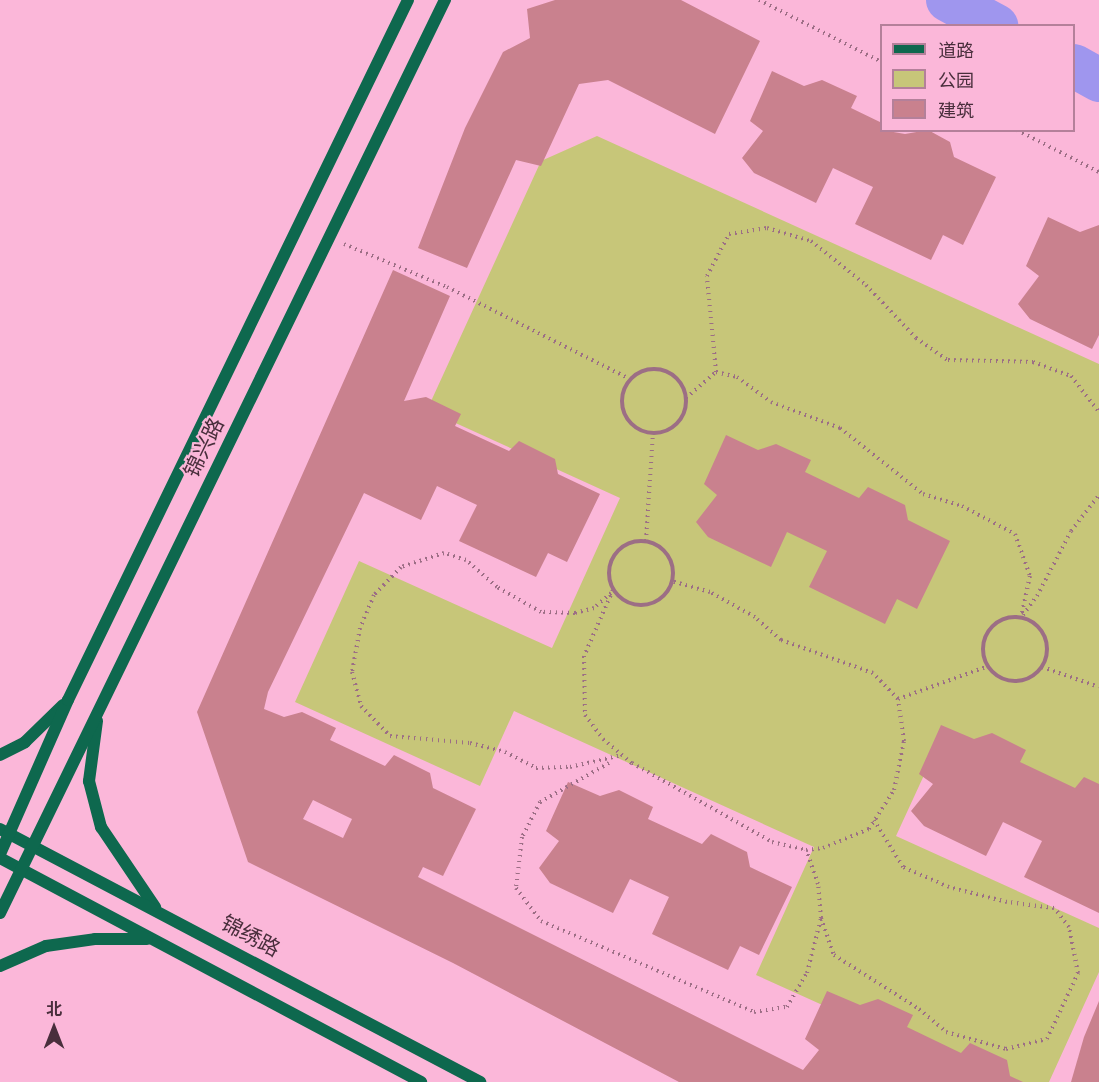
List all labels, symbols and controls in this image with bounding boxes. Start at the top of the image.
legend [880,24,1075,132]
text: 道路 [938,40,974,62]
text: 公园 [938,70,974,92]
text: 建筑 [938,100,974,122]
street label: 锦兴路 [180,414,230,482]
street label: 锦绣路 [216,911,284,963]
north arrow [24,998,84,1058]
text: 北 [46,1000,62,1020]

